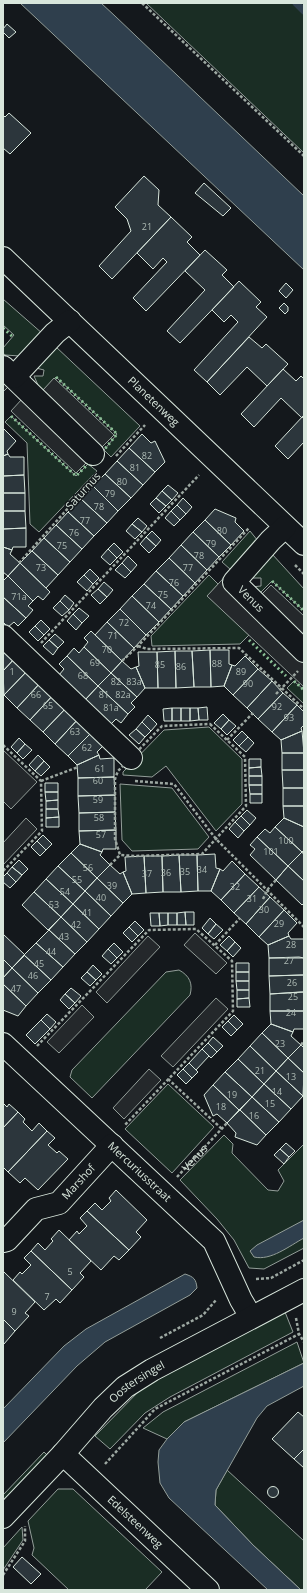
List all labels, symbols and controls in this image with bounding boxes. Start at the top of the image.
house number: 21 [142,220,152,233]
street label: Planetenweg [125,373,183,429]
house number: 82 [142,449,152,462]
house number: 81 [130,461,140,474]
street label: Saturnus [62,469,104,513]
house number: 80 [117,475,127,488]
house number: 79 [105,487,115,500]
house number: 78 [94,500,104,513]
house number: 77 [80,514,90,527]
house number: 80 [217,524,227,537]
house number: 76 [69,526,79,539]
house number: 79 [206,537,216,550]
house number: 75 [57,539,67,552]
house number: 78 [194,549,204,562]
house number: 73 [36,561,46,574]
house number: 77 [183,561,193,574]
house number: 76 [169,576,179,589]
street label: Venus [235,582,268,615]
house number: 75 [158,588,168,601]
house number: 71a [11,590,27,603]
house number: 74 [146,599,156,612]
house number: 72 [119,616,129,629]
house number: 71 [108,629,118,642]
house number: 70 [102,643,112,656]
house number: 69 [90,656,100,669]
house number: 88 [212,657,222,670]
house number: 85 [155,658,165,671]
house number: 86 [176,660,186,673]
house number: 1 [9,665,15,678]
house number: 89 [236,665,246,678]
house number: 68 [78,669,88,682]
house number: 82 [111,675,121,688]
house number: 83a [126,675,142,688]
house number: 90 [243,677,253,690]
house number: 66 [31,688,41,701]
house number: 81 [99,688,109,701]
house number: 82a [115,688,131,701]
house number: 65 [43,699,53,712]
house number: 92 [272,700,282,713]
house number: 81a [103,701,119,714]
house number: 93 [284,711,294,724]
house number: 63 [70,725,80,738]
house number: 62 [82,741,92,754]
house number: 61 [95,762,105,775]
house number: 60 [93,774,103,787]
house number: 59 [93,793,103,806]
house number: 58 [94,811,104,824]
house number: 57 [96,828,106,841]
house number: 100 [278,834,294,847]
house number: 101 [263,845,279,858]
house number: 56 [83,861,93,874]
house number: 34 [197,863,207,876]
house number: 35 [180,865,190,878]
house number: 36 [161,866,171,879]
house number: 37 [142,867,152,880]
house number: 55 [72,873,82,886]
house number: 39 [107,879,117,892]
house number: 32 [230,880,240,893]
house number: 54 [60,885,70,898]
house number: 40 [96,891,106,904]
house number: 31 [247,892,257,905]
house number: 53 [49,898,59,911]
house number: 30 [259,903,269,916]
house number: 41 [82,906,92,919]
house number: 29 [274,917,284,930]
house number: 42 [71,918,81,931]
house number: 43 [59,930,69,943]
house number: 28 [286,938,296,951]
house number: 44 [46,945,56,958]
house number: 27 [284,954,294,967]
house number: 45 [34,957,44,970]
house number: 46 [28,969,38,982]
house number: 26 [287,976,297,989]
house number: 47 [11,982,21,995]
house number: 25 [288,990,298,1003]
house number: 24 [286,1006,296,1019]
house number: 23 [275,1037,285,1050]
house number: 21 [255,1064,265,1077]
house number: 13 [286,1070,296,1083]
house number: 14 [272,1085,282,1098]
house number: 19 [227,1088,237,1101]
house number: 15 [265,1097,275,1110]
house number: 18 [216,1100,226,1113]
house number: 16 [249,1109,259,1122]
street label: Mercuriusstraat [105,1138,175,1205]
street label: Venus [178,1141,211,1174]
street label: Marshof [58,1160,99,1202]
house number: 5 [67,1265,73,1278]
house number: 7 [44,1290,50,1303]
house number: 9 [11,1305,17,1318]
street label: Oostersingel [105,1357,167,1406]
street label: Edelsteenweg [105,1492,167,1551]

